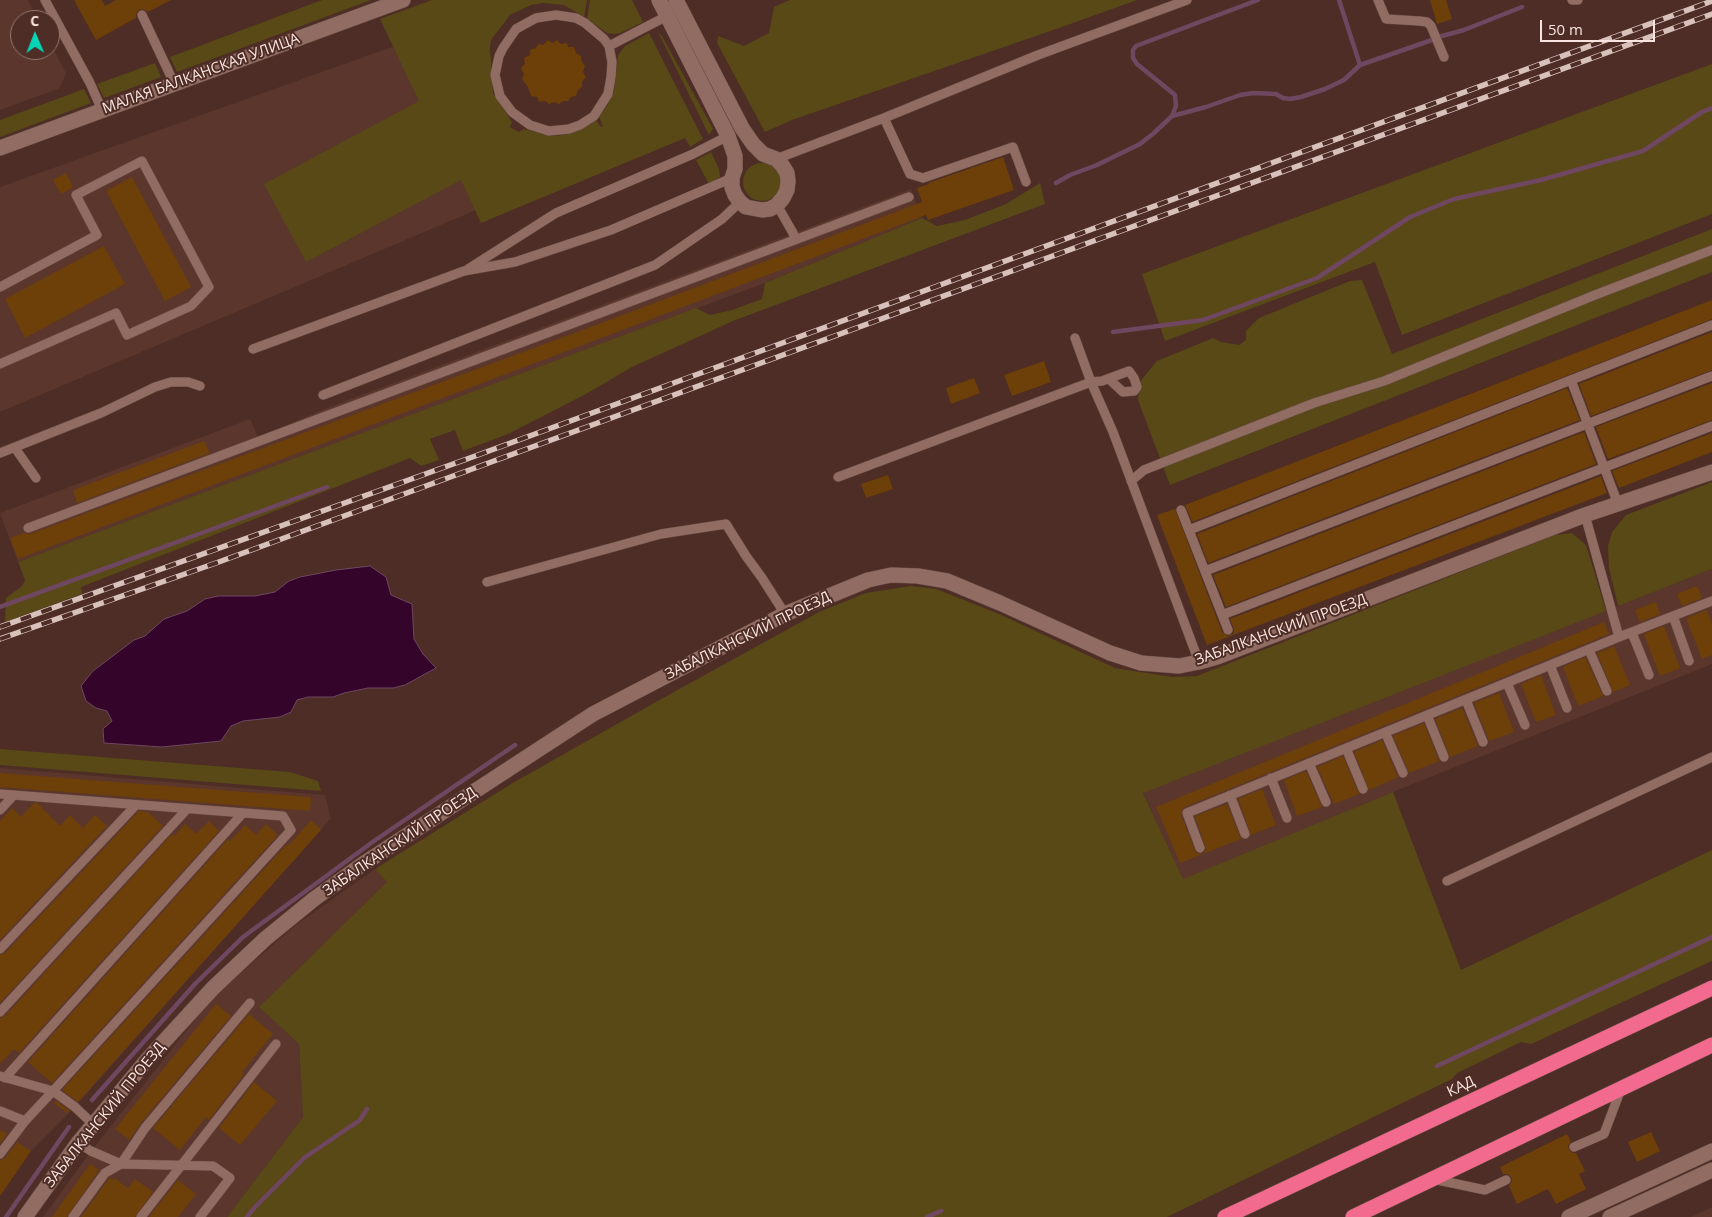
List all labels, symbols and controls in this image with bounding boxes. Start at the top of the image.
north arrow [10,10,60,60]
scale bar [1542,10,1657,42]
text: С [30,11,39,30]
text: 50 m [1548,19,1583,39]
street label: МАЛАЯ БАЛКАНСКАЯ УЛИЦА [100,30,302,118]
street label: ЗАБАЛКАНСКИЙ ПРОЕЗД [663,588,833,684]
street label: ЗАБАЛКАНСКИЙ ПРОЕЗД [1193,591,1369,669]
street label: ЗАБАЛКАНСКИЙ ПРОЕЗД [320,784,480,900]
street label: ЗАБАЛКАНСКИЙ ПРОЕЗД [41,1039,169,1191]
street label: КАД [1444,1073,1478,1101]

